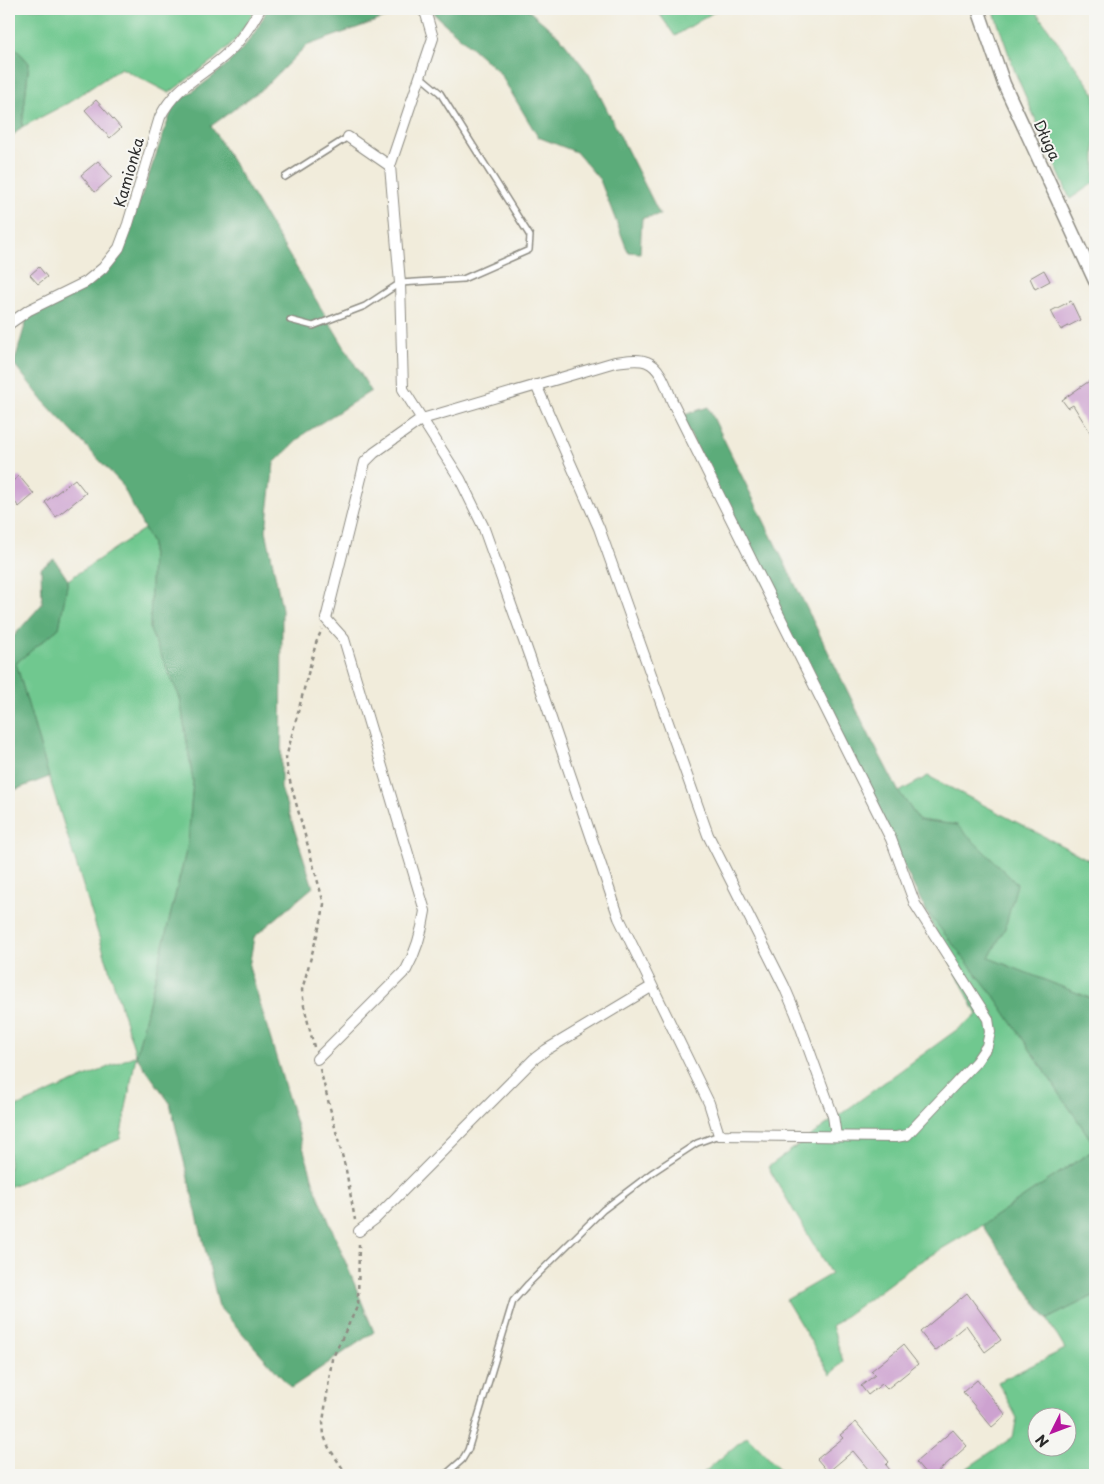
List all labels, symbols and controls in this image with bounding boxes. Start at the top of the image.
street label: Długa [1029,116,1068,165]
street label: Kamionka [107,134,149,210]
north arrow [1026,1406,1076,1456]
text: N [1030,1430,1053,1452]

